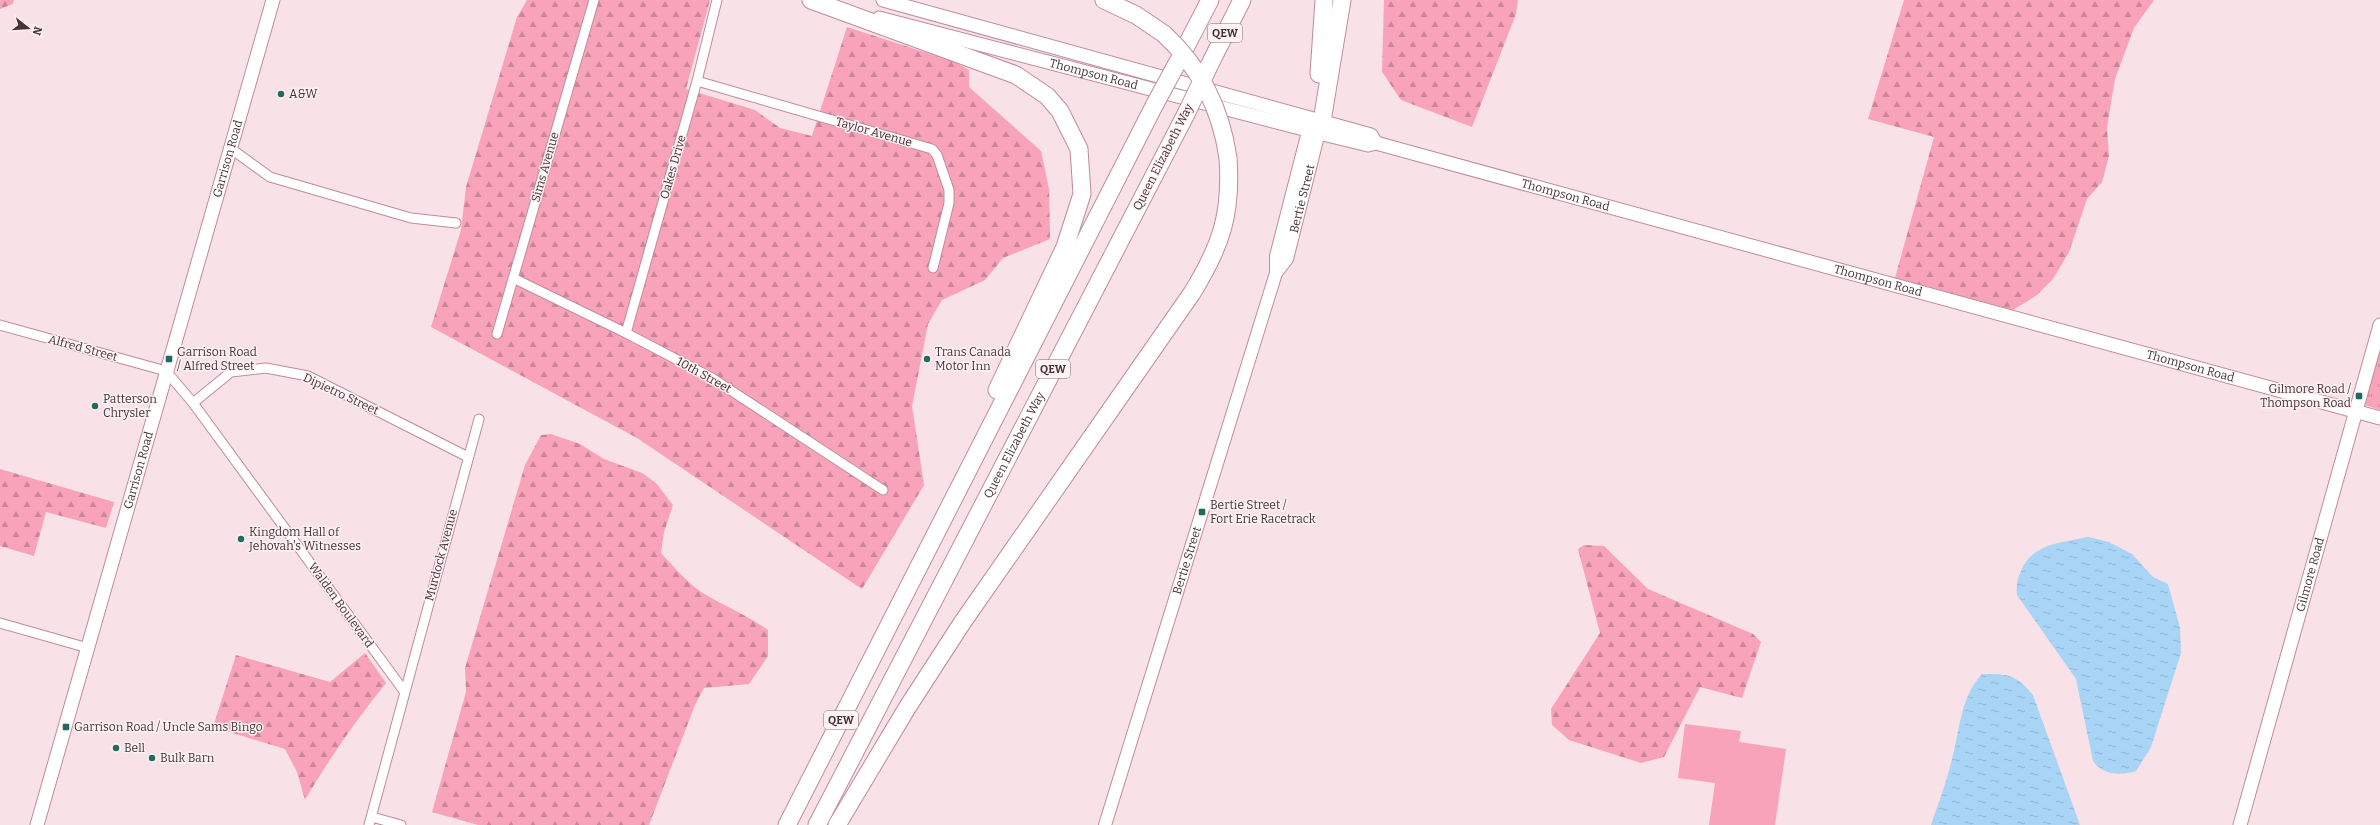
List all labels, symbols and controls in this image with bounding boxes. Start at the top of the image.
north arrow [8,8,48,48]
road number: QEW [1208,24,1242,42]
text: N [29,25,45,37]
street label: Thompson Road [1048,56,1139,92]
place label: A&W [289,87,318,101]
marker: A&W [276,89,286,99]
street label: Queen Elizabeth Way [1130,101,1196,213]
street label: Taylor Avenue [834,114,914,150]
street label: Garrison Road [210,118,245,199]
street label: Sims Avenue [528,130,562,204]
street label: Oakes Drive [657,133,689,201]
street label: Bertie Street [1287,162,1318,235]
street label: Thompson Road [1520,176,1611,214]
street label: Thompson Road [1832,262,1924,299]
street label: Alfred Street [47,332,120,364]
place label: Garrison Road / Alfred Street [177,345,257,373]
place label: Trans Canada Motor Inn [935,345,1011,373]
street label: Thompson Road [2145,347,2236,385]
marker: Garrison Road / Alfred Street [164,354,174,364]
street label: 10th Street [674,354,734,396]
marker: Trans Canada Motor Inn [922,354,932,364]
road number: QEW [1036,360,1070,378]
street label: Dipietro Street [301,370,382,418]
place label: Gilmore Road / Thompson Road [2260,382,2351,410]
street label: Queen Elizabeth Way [981,389,1048,501]
marker: Gilmore Road / Thompson Road [2354,391,2364,401]
place label: Patterson Chrysler [103,392,157,420]
marker: Patterson Chrysler [90,401,100,411]
street label: Garrison Road [121,430,156,511]
place label: Bertie Street / Fort Erie Racetrack [1210,498,1316,526]
marker: Bertie Street / Fort Erie Racetrack [1197,507,1207,517]
street label: Murdock Avenue [422,508,460,602]
street label: Bertie Street [1170,524,1204,596]
place label: Kingdom Hall of Jehovah's Witnesses [248,525,361,553]
marker: Kingdom Hall of Jehovah's Witnesses [236,534,246,544]
street label: Gilmore Road [2293,536,2327,613]
street label: Walden Boulevard [306,560,376,650]
road number: QEW [824,711,858,729]
place label: Garrison Road / Uncle Sams Bingo [74,720,263,734]
marker: Garrison Road / Uncle Sams Bingo [61,722,71,732]
place label: Bell [124,741,146,755]
marker: Bell [111,743,121,753]
place label: Bulk Barn [160,751,215,765]
marker: Bulk Barn [147,753,157,763]

